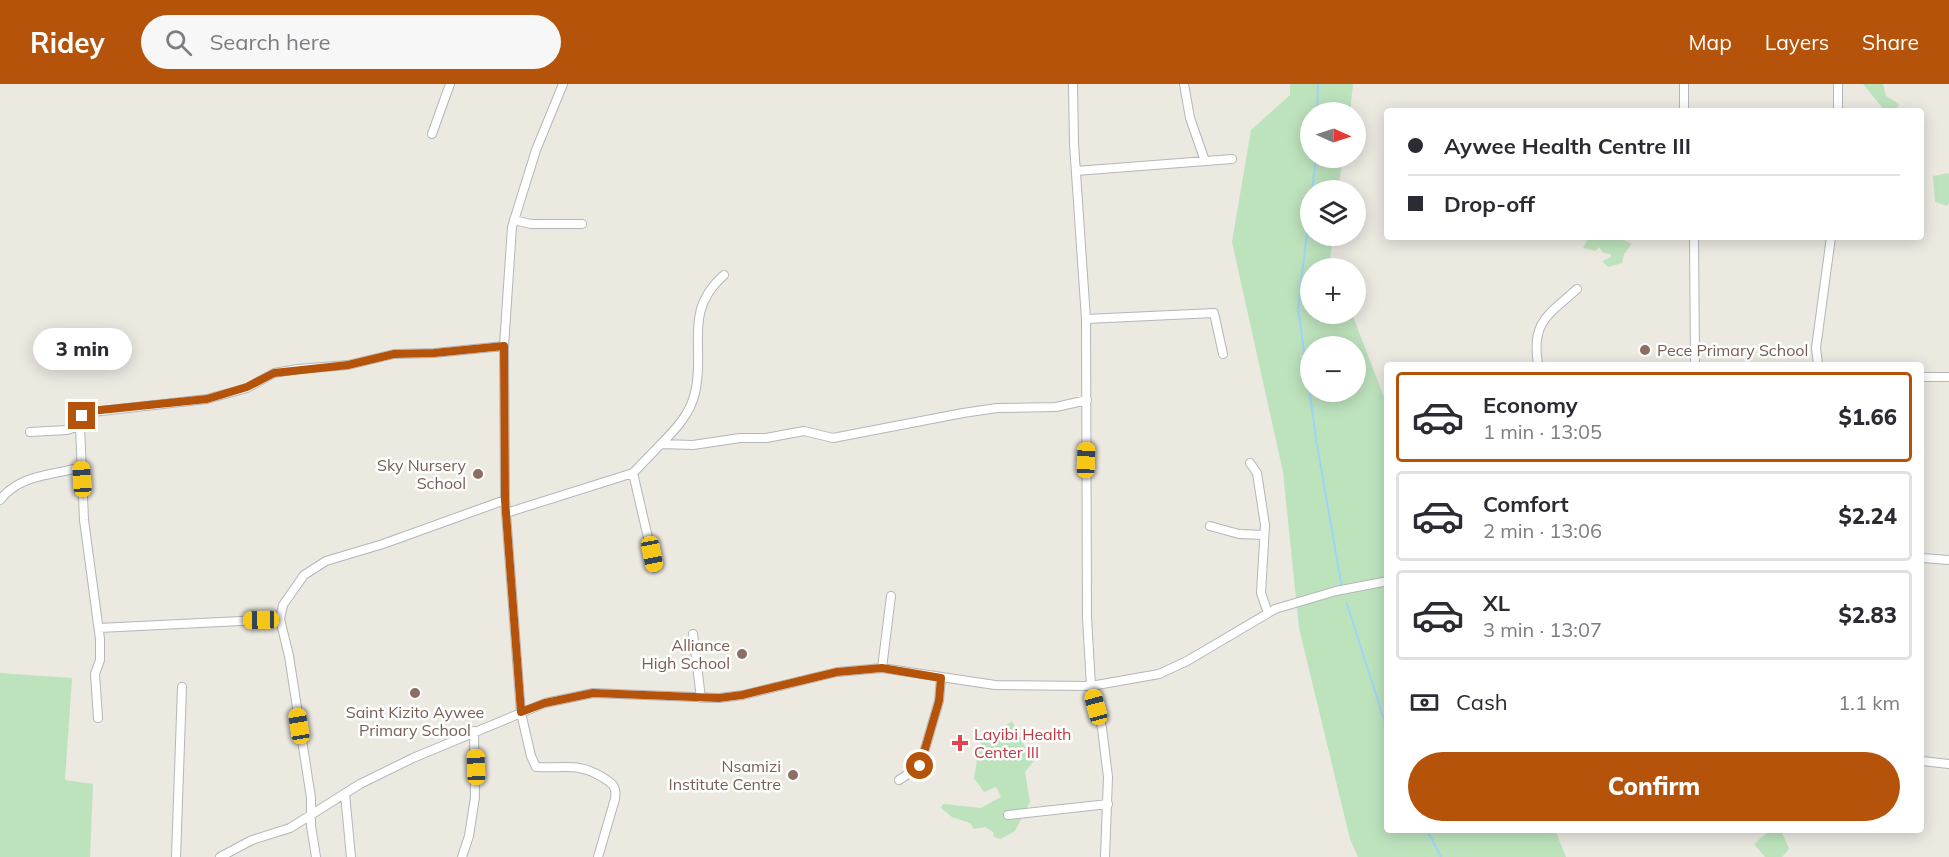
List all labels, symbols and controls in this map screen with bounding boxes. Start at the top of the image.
search box [141,15,561,69]
text: Ridey [30,25,105,60]
icon: search [162,26,195,59]
text: Search here [210,28,331,56]
text: Map [1689,29,1732,55]
text: Layers [1765,29,1829,55]
text: Share [1862,29,1919,55]
north arrow [1300,102,1366,168]
map controls [1300,102,1366,402]
text: Aywee Health Centre III [1444,132,1691,160]
button: layers [1300,180,1366,246]
text: Drop-off [1444,190,1535,218]
button: + [1300,258,1366,324]
callout: 3 min [32,329,132,371]
text: 3 min [56,336,109,361]
button: − [1300,336,1366,402]
place label: Pece Primary School [1657,340,1808,360]
marker: Pece Primary School [1638,343,1652,357]
icon: car [1411,390,1465,444]
text: Economy [1483,391,1578,419]
route end [68,402,95,429]
text: $1.66 [1838,403,1897,431]
text: 1 min · 13:05 [1483,419,1602,444]
car [1076,442,1096,478]
place label: Sky Nursery School [377,455,466,493]
car [72,460,92,498]
marker: Sky Nursery School [471,467,485,481]
icon: car [1411,489,1465,543]
text: Comfort [1483,490,1569,518]
text: $2.24 [1838,502,1897,530]
text: 2 min · 13:06 [1483,518,1602,543]
car [640,535,664,573]
icon: car [1411,588,1465,642]
text: XL [1483,589,1510,617]
text: $2.83 [1838,601,1897,629]
car [243,611,279,629]
text: 3 min · 13:07 [1483,617,1602,642]
place label: Alliance High School [641,635,730,673]
marker: Alliance High School [735,647,749,661]
marker: Saint Kizito Aywee Primary School [408,686,422,700]
icon: cash [1408,686,1441,719]
car [1083,687,1109,727]
text: Cash [1456,688,1508,716]
text: 1.1 km [1838,690,1900,715]
place label: Saint Kizito Aywee Primary School [346,702,484,740]
car [287,707,311,745]
place label: Layibi Health Center III [974,724,1071,762]
marker: Layibi Health Center III [951,734,969,752]
car [466,749,486,785]
route start [906,752,933,779]
button: Confirm [1408,752,1900,821]
place label: Nsamizi Institute Centre [669,756,781,794]
marker: Nsamizi Institute Centre [786,768,800,782]

